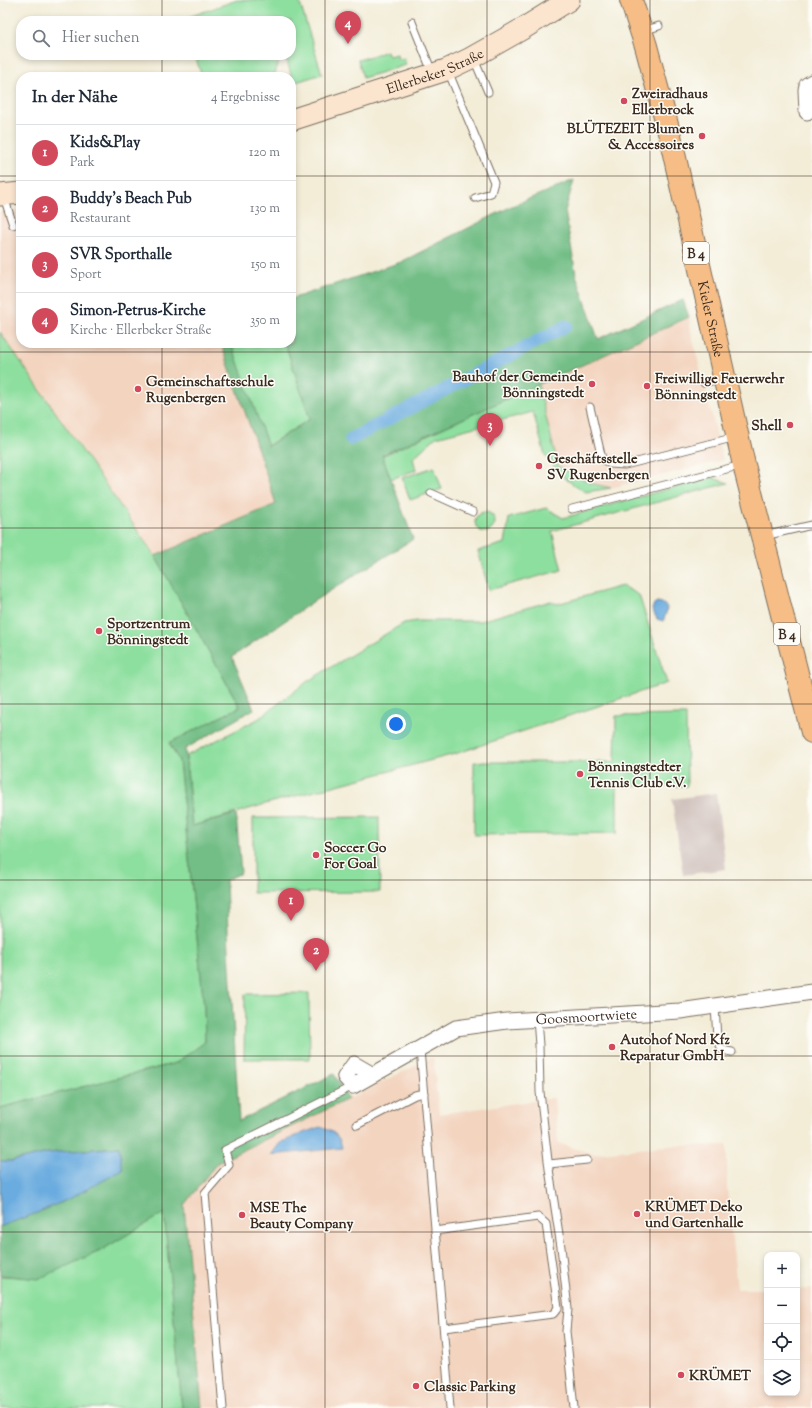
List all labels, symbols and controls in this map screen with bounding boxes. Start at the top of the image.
pin: 4 [335,11,361,44]
search box [16,16,296,60]
icon: search [30,27,52,49]
text: Hier suchen [62,28,140,49]
street label: Ellerbeker Straße [384,45,488,101]
place label: Zweiradhaus Ellerbrock [632,85,708,121]
text: In der Nähe [32,86,118,110]
text: 4 Ergebnisse [211,89,280,107]
marker: Zweiradhaus Ellerbrock [619,96,629,106]
place label: BLÜTEZEIT Blumen & Accessoires [567,119,695,156]
marker: BLÜTEZEIT Blumen & Accessoires [697,131,707,141]
text: Kids&Play [70,133,140,154]
text: 1 [43,144,47,162]
text: 120 m [249,144,280,162]
text: Park [70,154,95,172]
text: Buddy's Beach Pub [70,189,192,210]
text: 2 [42,200,48,218]
text: 130 m [250,200,280,218]
text: Restaurant [70,210,131,228]
road number: B 4 [683,242,709,264]
text: SVR Sporthalle [70,245,172,266]
text: 3 [42,256,48,274]
text: 150 m [251,256,280,274]
text: Sport [70,266,101,284]
street label: Kieler Straße [691,279,727,360]
text: Simon-Petrus-Kirche [70,301,206,322]
text: 4 [42,312,48,330]
text: 350 m [250,312,280,330]
text: Kirche · Ellerbeker Straße [70,322,212,340]
place label: Bauhof der Gemeinde Bönningstedt [452,368,584,404]
place label: Freiwillige Feuerwehr Bönningstedt [655,370,785,406]
place label: Gemeinschaftsschule Rugenbergen [146,373,274,409]
marker: Bauhof der Gemeinde Bönningstedt [587,379,597,389]
marker: Freiwillige Feuerwehr Bönningstedt [642,381,652,391]
marker: Gemeinschaftsschule Rugenbergen [133,384,143,394]
pin: 3 [477,413,503,446]
place label: Shell [751,417,782,437]
marker: Shell [785,420,795,430]
place label: Geschäftsstelle SV Rugenbergen [547,450,650,486]
marker: Geschäftsstelle SV Rugenbergen [534,461,544,471]
place label: Sportzentrum Bönningstedt [107,615,191,651]
road number: B 4 [774,623,800,645]
marker: Sportzentrum Bönningstedt [94,626,104,636]
your location [386,714,406,734]
place label: Bönningstedter Tennis Club e.V. [588,758,687,794]
marker: Bönningstedter Tennis Club e.V. [575,769,585,779]
place label: Soccer Go For Goal [324,839,387,875]
marker: Soccer Go For Goal [311,850,321,860]
pin: 1 [278,888,304,921]
pin: 2 [303,938,329,971]
street label: Goosmoortwiete [535,1006,638,1031]
place label: Autohof Nord Kfz Reparatur GmbH [620,1031,731,1067]
marker: Autohof Nord Kfz Reparatur GmbH [607,1042,617,1052]
place label: KRÜMET Deko und Gartenhalle [645,1197,744,1234]
place label: MSE The Beauty Company [250,1199,353,1235]
marker: KRÜMET Deko und Gartenhalle [632,1209,642,1219]
marker: MSE The Beauty Company [237,1210,247,1220]
map controls [764,1252,800,1396]
button: + [764,1252,800,1288]
button: − [764,1288,800,1324]
button: locate [764,1324,800,1360]
button: layers [764,1360,800,1396]
place label: KRÜMET [689,1366,751,1387]
marker: KRÜMET [676,1370,686,1380]
place label: Classic Parking [424,1378,516,1398]
marker: Classic Parking [411,1381,421,1391]

